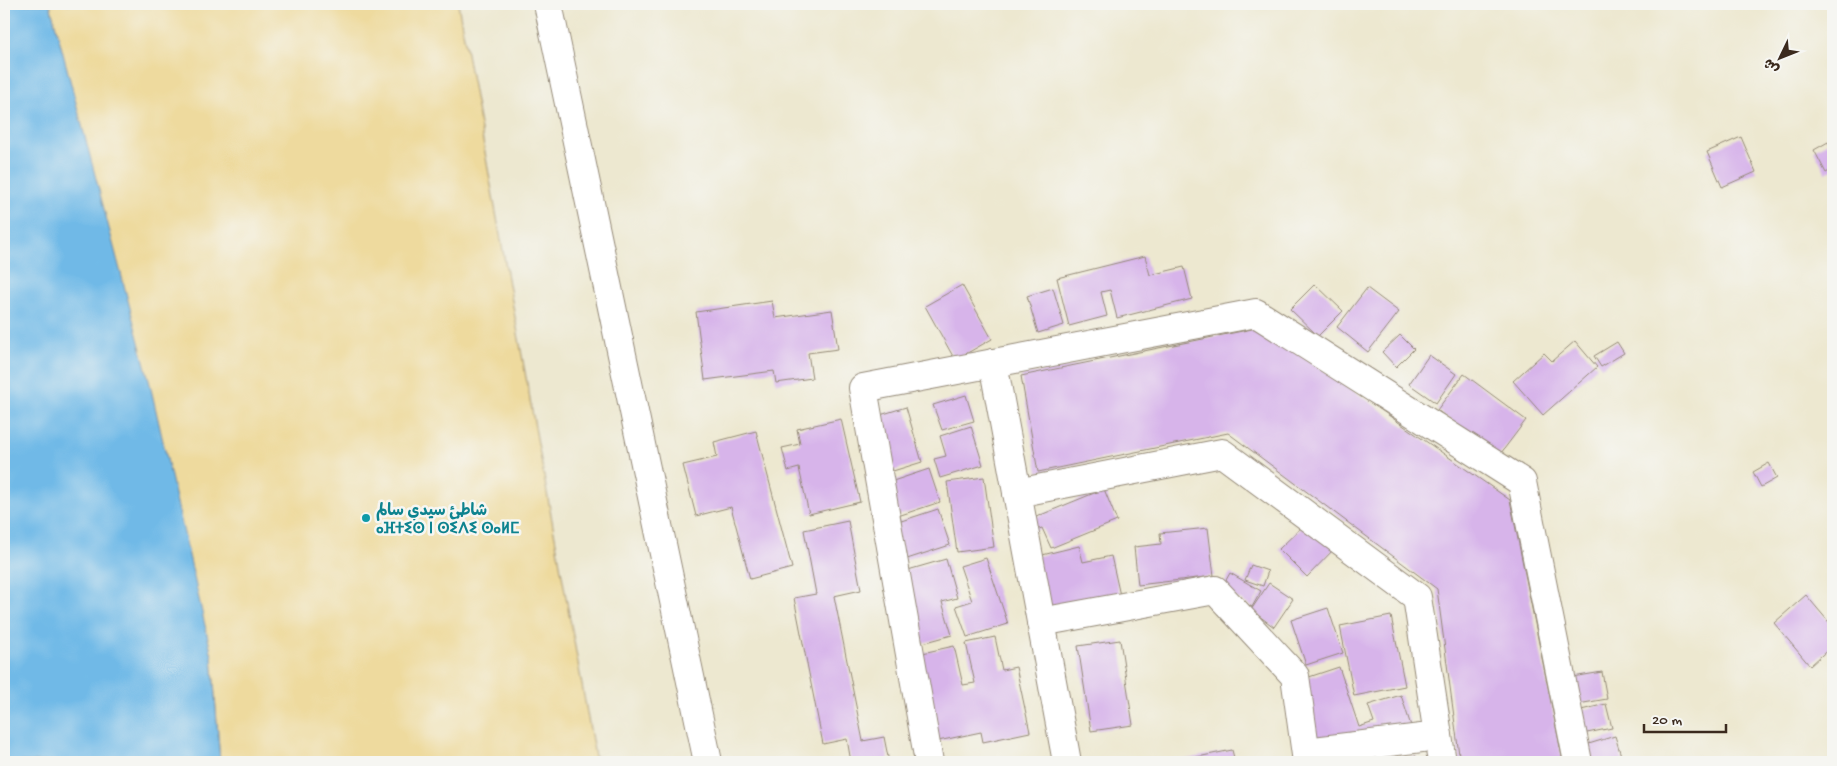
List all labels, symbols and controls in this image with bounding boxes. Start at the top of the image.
north arrow [1754,32,1804,82]
text: ش [1761,54,1784,77]
place label: شاطئ سيدي سالم ⴰⴼⵜⵉⵙ ⵏ ⵙⵉⴷⵉ ⵙⴰⵍⵎ [376,502,519,540]
marker: شاطئ سيدي سالم ⴰⴼⵜⵉⵙ ⵏ ⵙⵉⴷⵉ ⵙⴰⵍⵎ [360,512,372,524]
scale bar [1644,701,1727,733]
text: 20 m [1652,712,1682,730]

